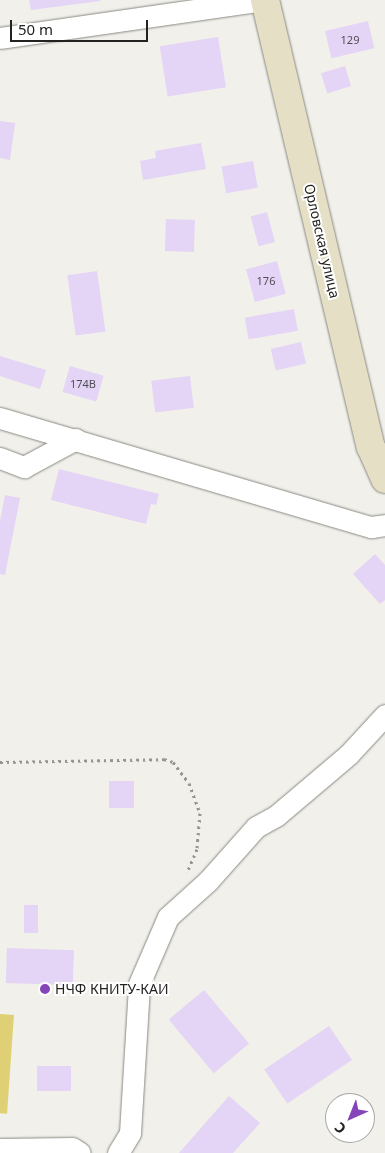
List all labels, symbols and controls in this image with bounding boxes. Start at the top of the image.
scale bar [12,10,150,42]
text: 50 m [18,19,53,39]
house number: 129 [341,33,359,47]
street label: Орловская улица [301,182,343,300]
house number: 176 [257,274,275,288]
house number: 174В [70,377,96,391]
place label: НЧФ КНИТУ-КАИ [55,981,169,997]
marker: НЧФ КНИТУ-КАИ [39,983,51,995]
north arrow [325,1093,375,1143]
text: С [330,1118,350,1138]

